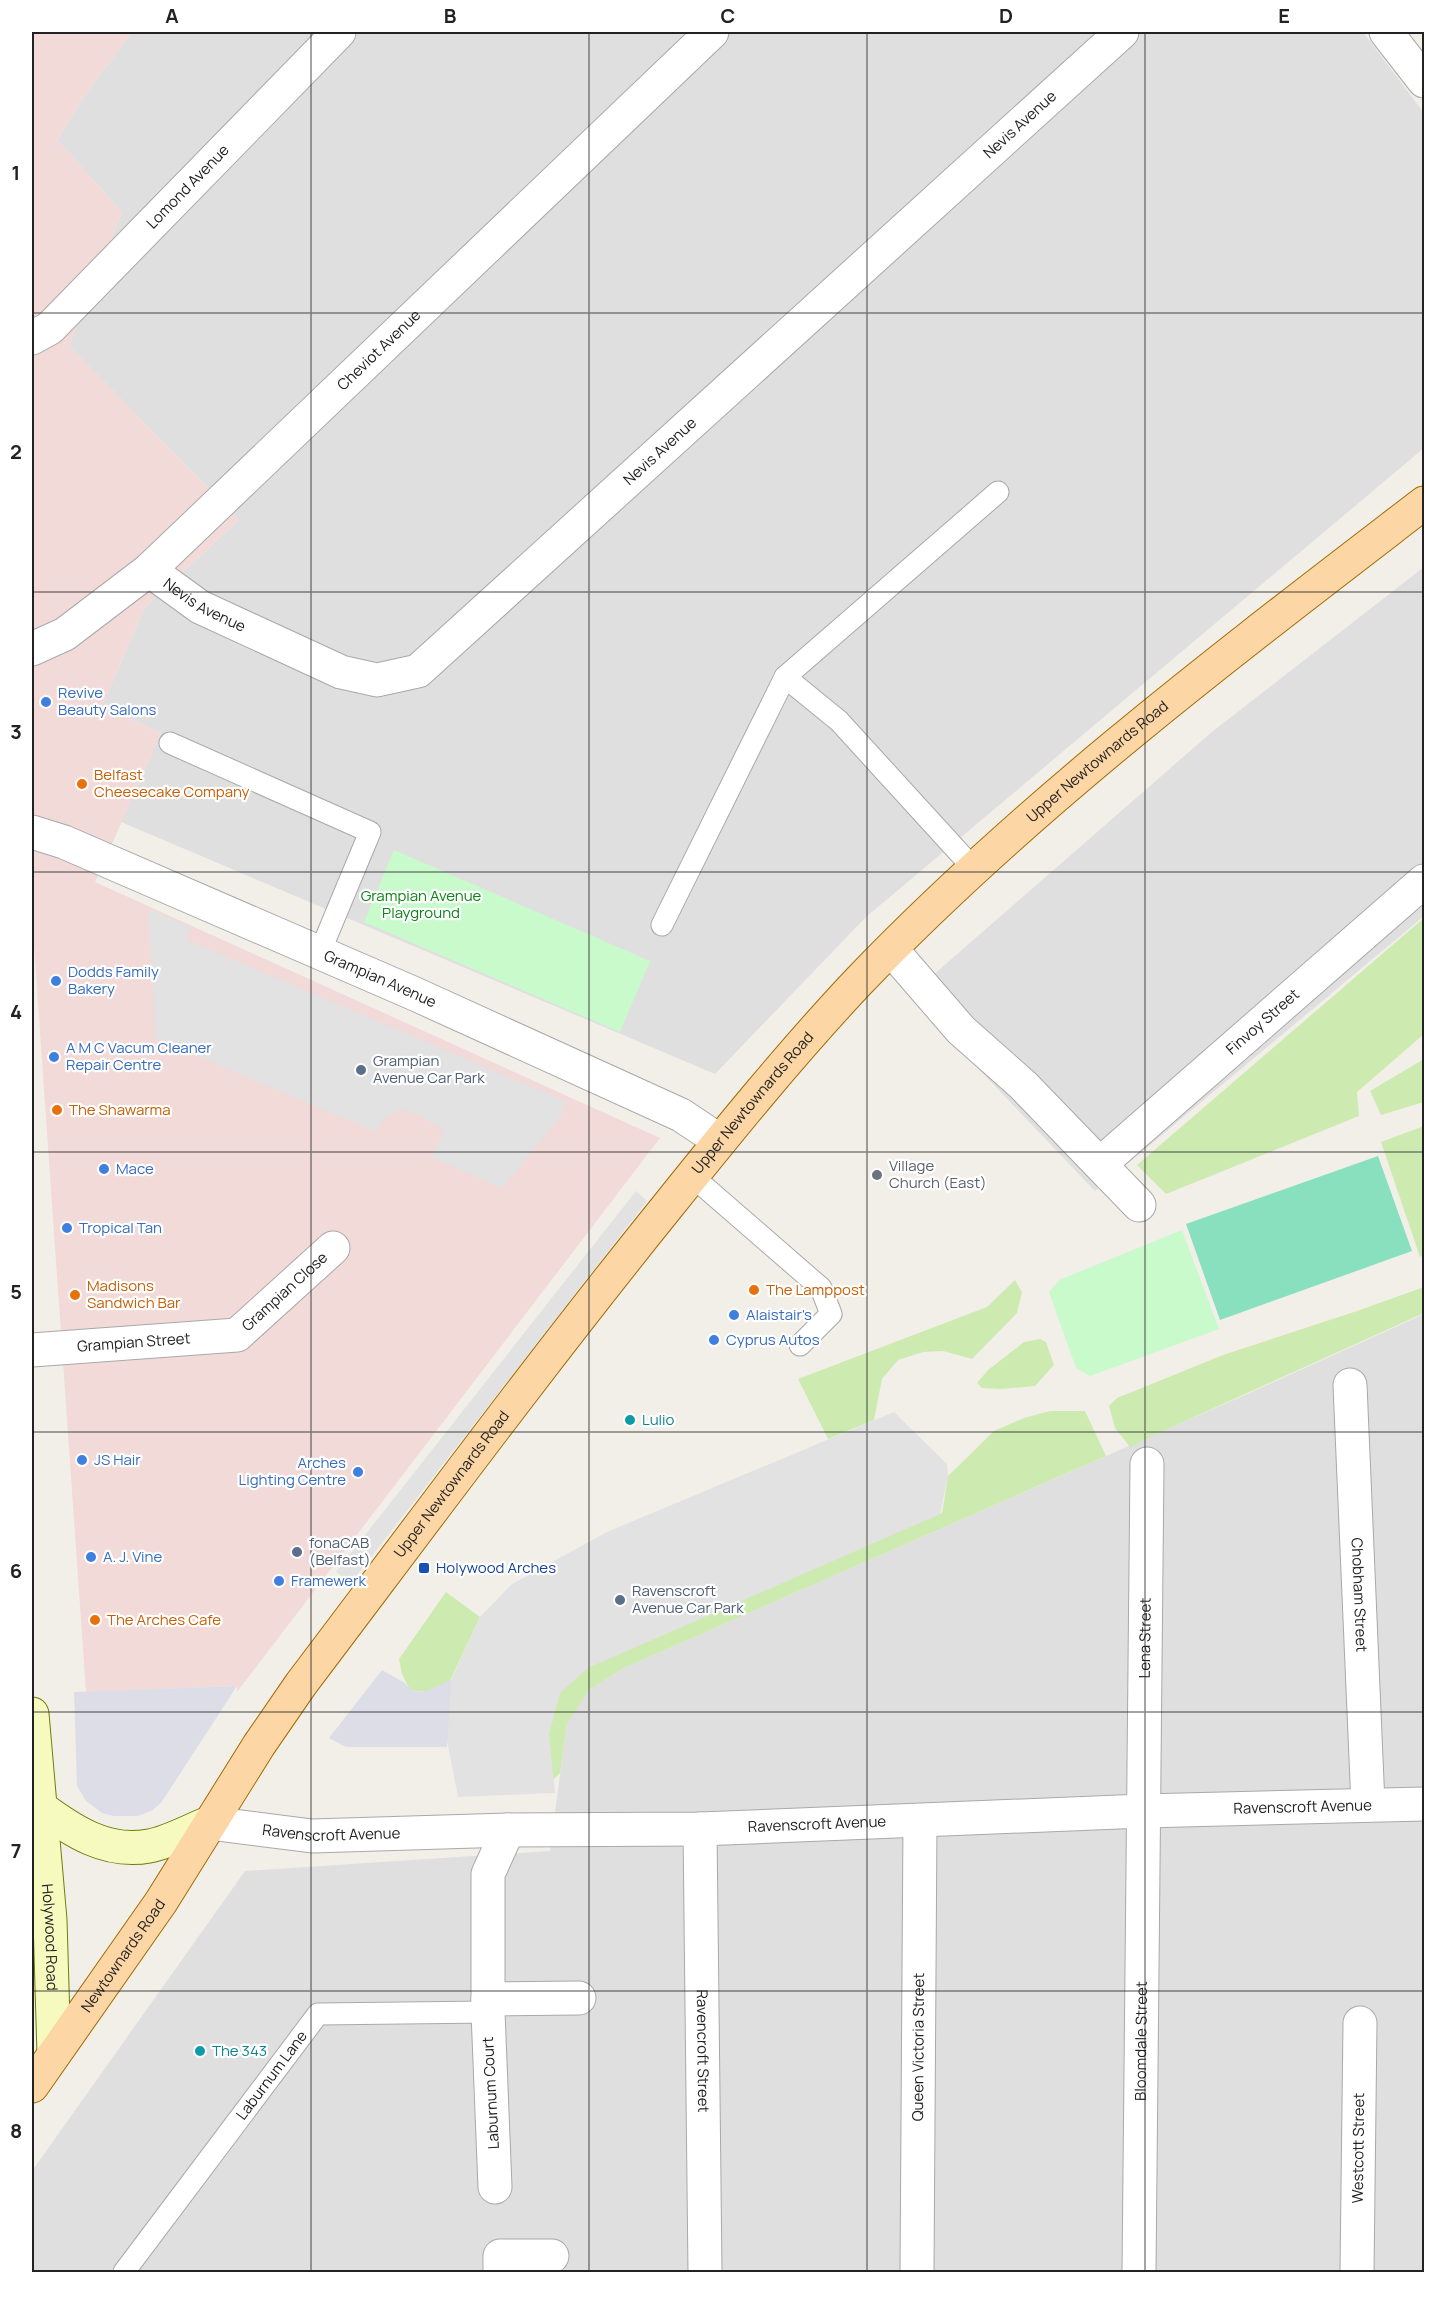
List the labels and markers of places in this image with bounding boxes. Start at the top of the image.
place label: Revive Beauty Salons [58,682,157,720]
marker: Revive Beauty Salons [39,695,53,709]
place label: Belfast Cheesecake Company [94,764,250,802]
marker: Belfast Cheesecake Company [75,777,89,791]
place label: Dodds Family Bakery [68,961,159,999]
marker: Dodds Family Bakery [49,974,63,988]
place label: A M C Vacum Cleaner Repair Centre [66,1037,212,1075]
marker: A M C Vacum Cleaner Repair Centre [47,1050,61,1064]
place label: Grampian Avenue Car Park [373,1050,485,1088]
marker: Grampian Avenue Car Park [354,1063,368,1077]
place label: The Shawarma [69,1099,171,1120]
marker: The Shawarma [50,1103,64,1117]
place label: Village Church (East) [889,1155,987,1193]
place label: Mace [116,1158,154,1179]
marker: Mace [97,1162,111,1176]
marker: Village Church (East) [870,1168,884,1182]
place label: Tropical Tan [79,1217,162,1238]
marker: Tropical Tan [60,1221,74,1235]
place label: Madisons Sandwich Bar [87,1275,181,1313]
place label: The Lamppost [766,1279,865,1300]
marker: The Lamppost [747,1283,761,1297]
marker: Madisons Sandwich Bar [68,1288,82,1302]
place label: Alaistair's [746,1304,812,1325]
marker: Alaistair's [727,1308,741,1322]
place label: Cyprus Autos [726,1329,820,1350]
marker: Cyprus Autos [707,1333,721,1347]
place label: Lulio [642,1409,675,1430]
marker: Lulio [623,1413,637,1427]
place label: JS Hair [94,1449,141,1470]
place label: Arches Lighting Centre [239,1452,346,1490]
marker: JS Hair [75,1453,89,1467]
marker: Arches Lighting Centre [351,1465,365,1479]
place label: fonaCAB (Belfast) [309,1532,371,1570]
marker: fonaCAB (Belfast) [290,1545,304,1559]
place label: A. J. Vine [103,1546,162,1567]
marker: A. J. Vine [84,1550,98,1564]
place label: Holywood Arches [436,1557,556,1578]
marker: Holywood Arches [417,1561,431,1575]
place label: Framewerk [291,1570,367,1591]
marker: Framewerk [272,1574,286,1588]
place label: Ravenscroft Avenue Car Park [632,1580,744,1618]
marker: Ravenscroft Avenue Car Park [613,1593,627,1607]
place label: The Arches Cafe [107,1609,221,1630]
marker: The Arches Cafe [88,1613,102,1627]
place label: The 343 [212,2040,267,2061]
marker: The 343 [193,2044,207,2058]

